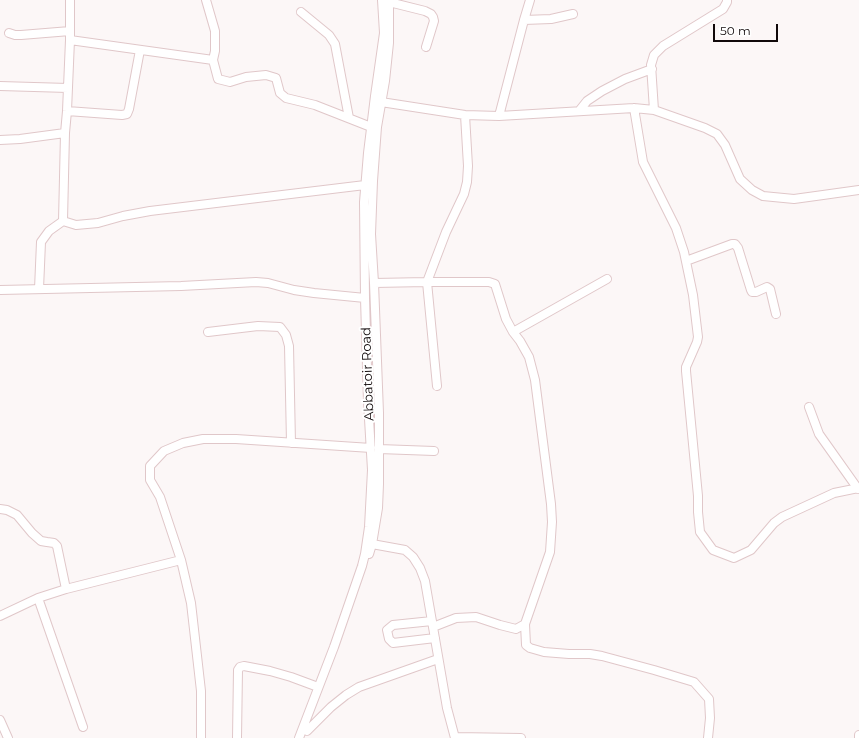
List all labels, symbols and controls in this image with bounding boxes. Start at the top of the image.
scale bar [715,16,780,42]
text: 50 m [720,23,751,38]
street label: Abbatoir Road [359,327,377,421]

